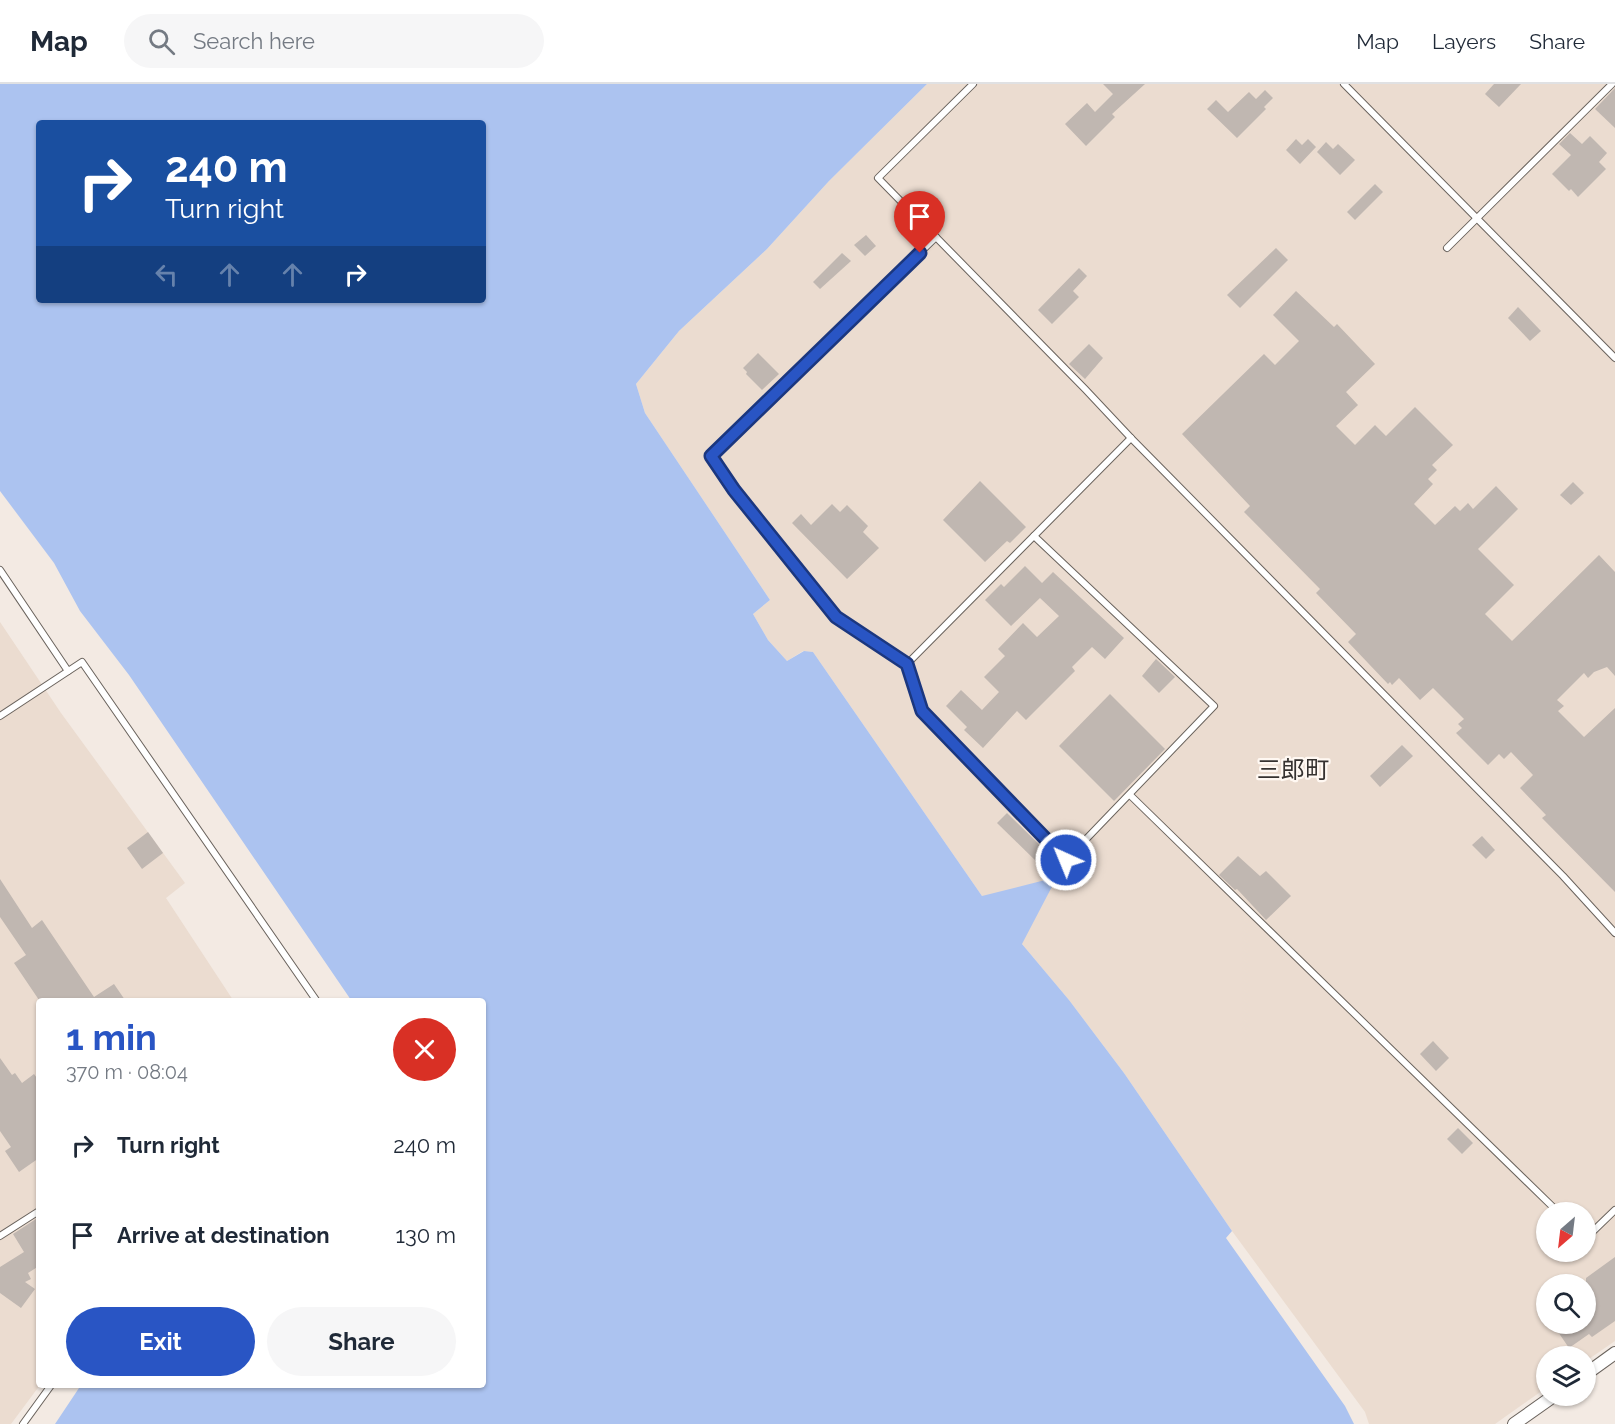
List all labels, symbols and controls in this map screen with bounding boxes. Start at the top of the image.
search box [124,14,544,68]
text: Map [30,25,88,58]
icon: search [145,25,178,58]
text: Search here [193,28,315,54]
text: Map [1356,29,1399,54]
text: Layers [1432,29,1496,54]
text: Share [1529,29,1585,54]
text: 240 m [165,143,288,192]
icon: right [66,144,144,222]
pin [894,191,945,253]
text: Turn right [165,193,284,224]
icon: arrive [903,200,936,233]
icon: left [150,258,183,291]
icon: ahead [213,258,246,291]
icon: ahead [276,258,309,291]
icon: right [339,258,372,291]
district label: 三郎町 [1257,755,1329,784]
position arrow [1034,828,1098,892]
text: 1 min [66,1016,157,1058]
button: close [393,1018,456,1081]
text: 370 m · 08:04 [66,1060,188,1084]
icon: right [66,1129,99,1162]
text: Turn right [117,1132,220,1158]
text: 240 m [393,1132,456,1158]
north arrow [1536,1202,1596,1262]
map controls [1536,1202,1596,1406]
icon: arrive [66,1219,99,1252]
text: Arrive at destination [117,1222,330,1248]
text: 130 m [396,1222,456,1248]
button: search [1536,1274,1596,1334]
button: Exit [66,1307,255,1376]
button: Share [267,1307,456,1376]
button: layers [1536,1346,1596,1406]

